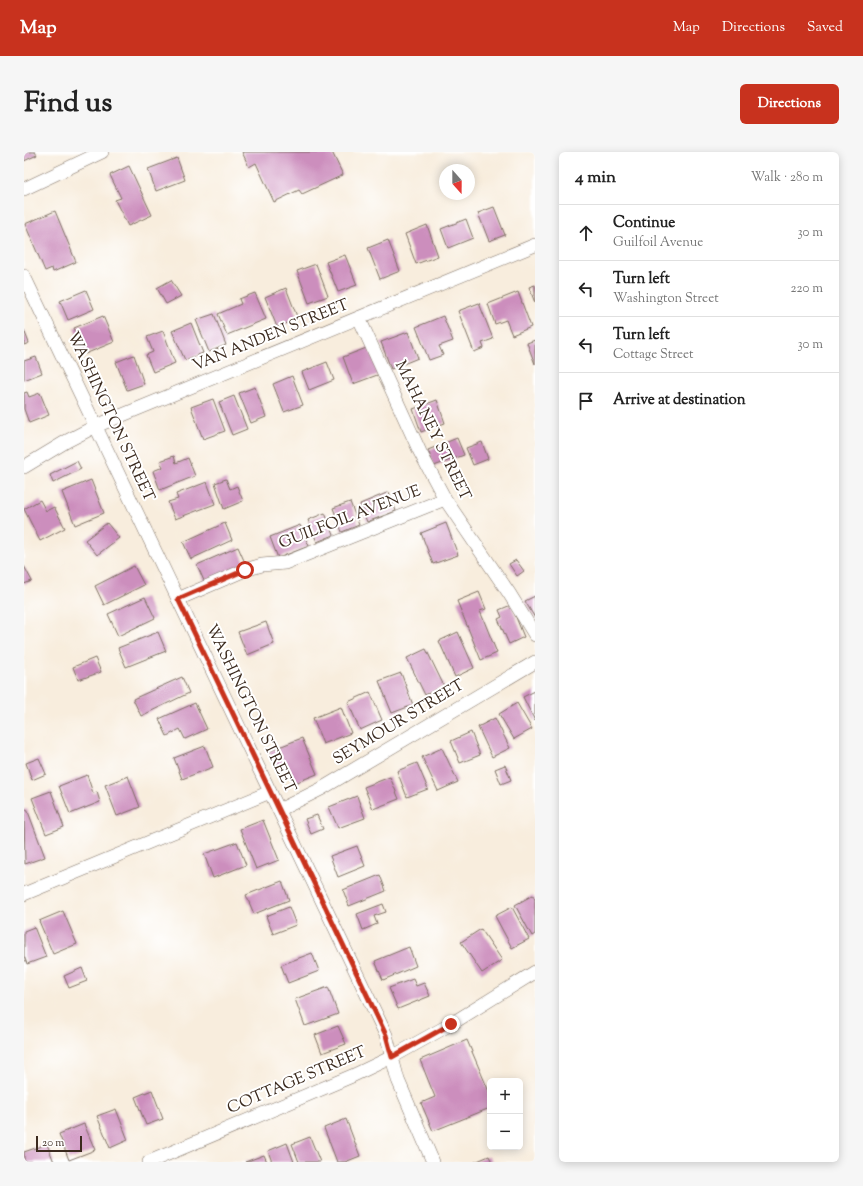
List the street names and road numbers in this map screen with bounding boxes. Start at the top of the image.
street label: VAN ANDEN STREET [189,294,353,378]
street label: WASHINGTON STREET [60,328,160,506]
street label: MAHANEY STREET [388,357,476,505]
street label: GUILFOIL AVENUE [276,480,425,556]
street label: WASHINGTON STREET [199,621,301,797]
street label: SEYMOUR STREET [329,675,469,771]
street label: COTTAGE STREET [224,1041,370,1121]

